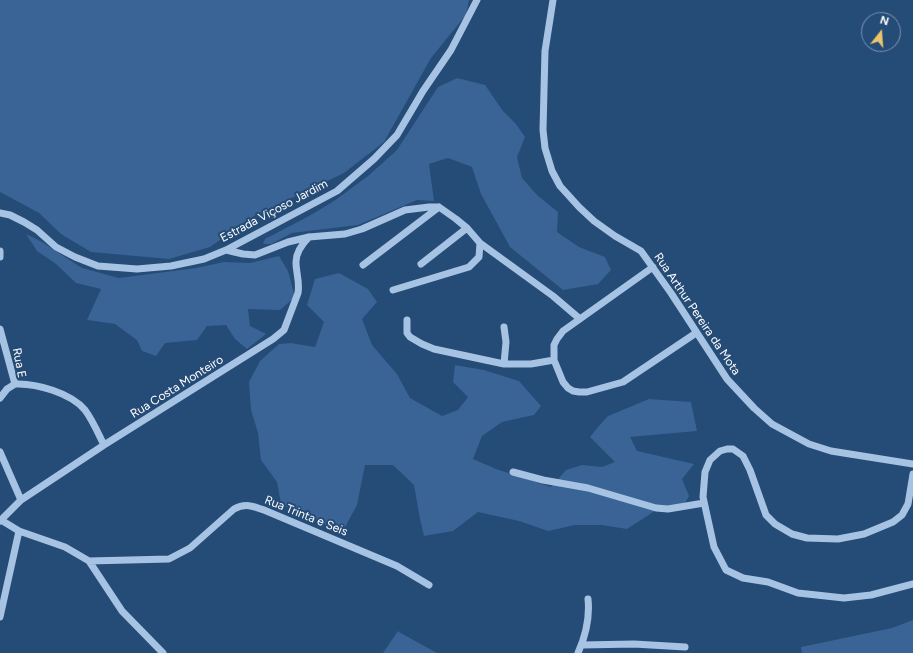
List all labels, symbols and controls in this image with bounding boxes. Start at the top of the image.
north arrow [861,12,901,52]
text: N [878,14,890,28]
street label: Estrada Viçoso Jardim [218,176,330,246]
street label: Rua Arthur Pereira da Mota [651,250,743,378]
street label: Rua E [9,347,29,379]
street label: Rua Costa Monteiro [128,353,226,421]
street label: Rua Trinta e Seis [262,493,350,539]

